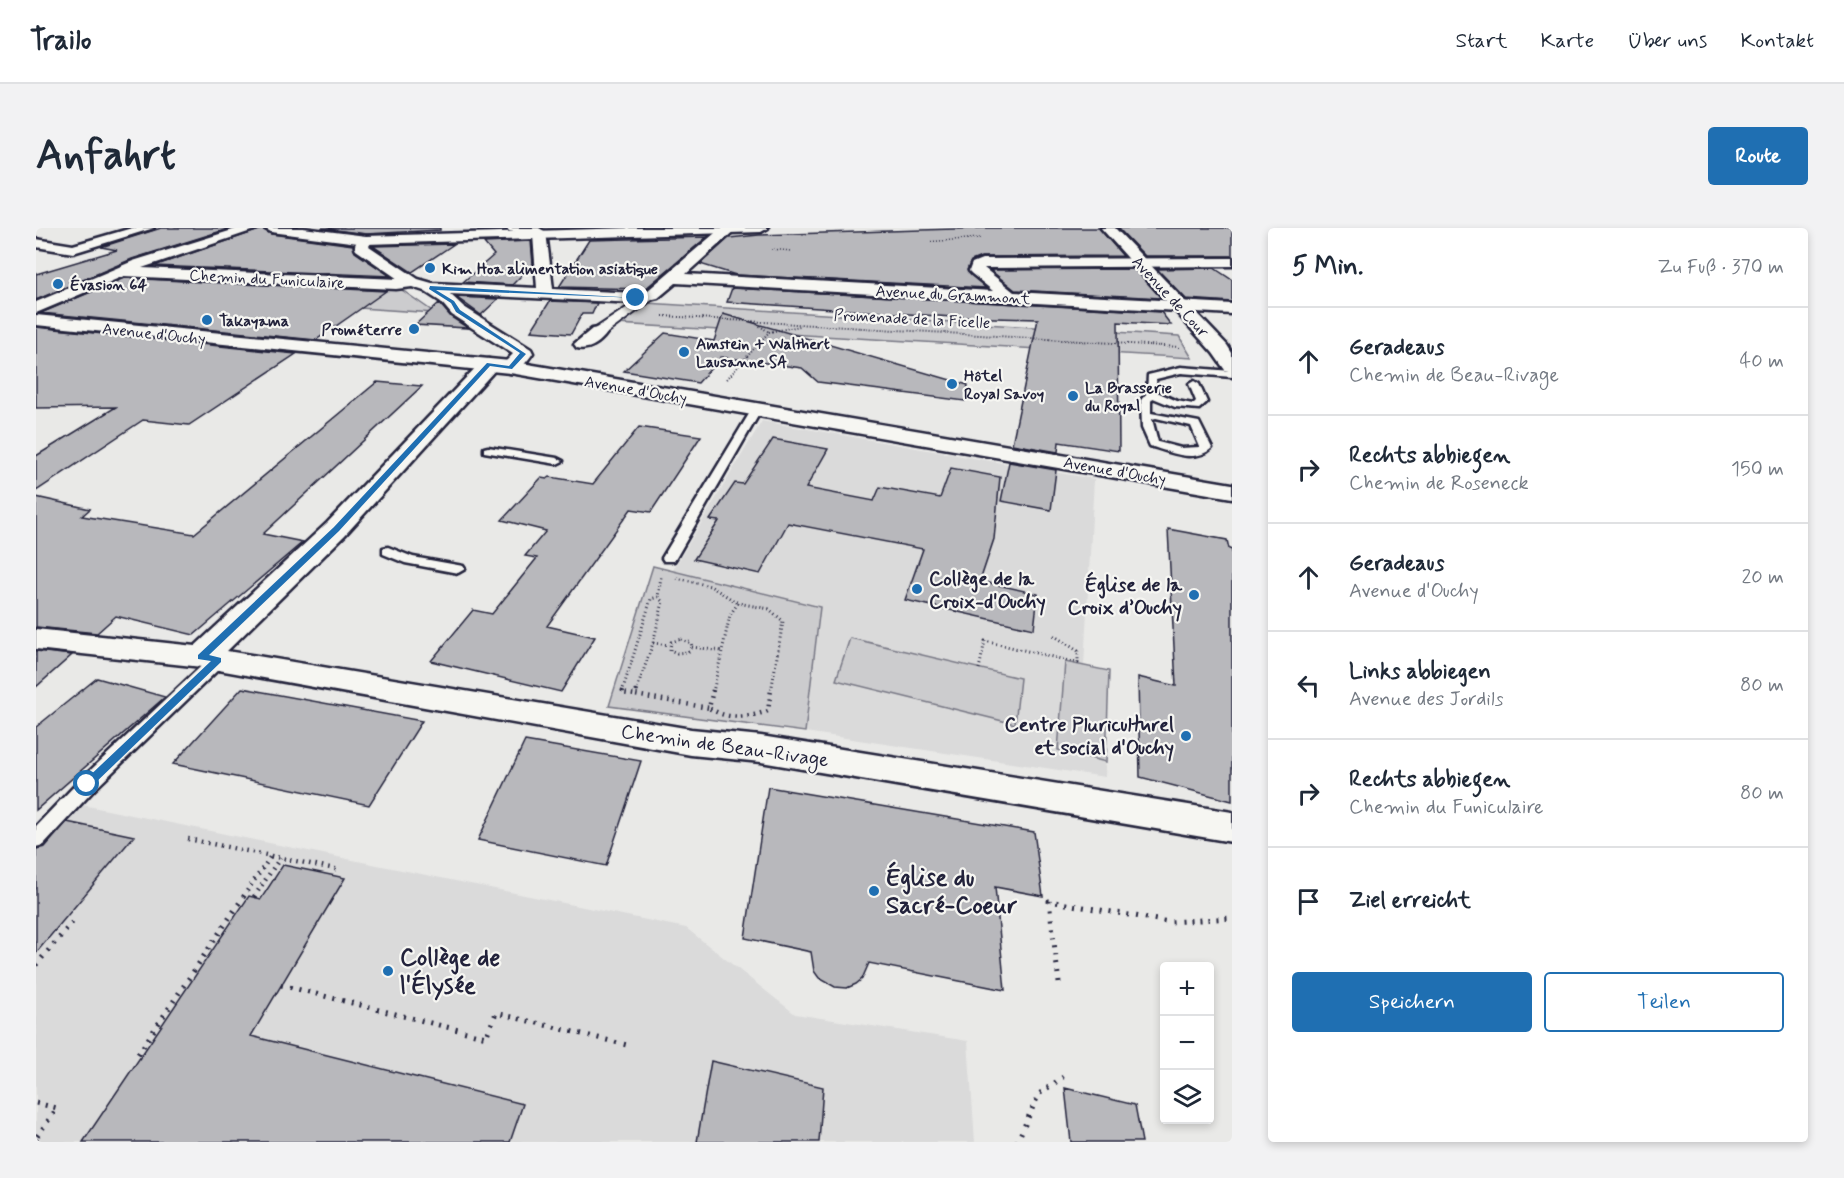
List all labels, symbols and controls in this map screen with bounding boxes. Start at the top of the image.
text: Trailo [30,23,91,60]
text: Start [1456,27,1508,55]
text: Karte [1541,27,1594,55]
text: Über uns [1627,27,1707,55]
text: Kontakt [1740,27,1814,55]
button: Route [1708,127,1808,185]
text: Anfahrt [36,129,176,184]
text: 5 Min. [1292,250,1363,284]
street label: Avenue de Cour [1127,252,1213,343]
text: Zu Fuß · 370 m [1657,254,1784,281]
place label: Kim Hoa alimentation asiatique [442,259,658,280]
marker: Kim Hoa alimentation asiatique [423,261,437,275]
street label: Chemin du Funiculaire [189,265,346,294]
place label: Évasion 64 [70,274,147,296]
marker: Évasion 64 [51,277,65,291]
street label: Avenue du Grammont [875,281,1031,310]
route end [622,284,648,310]
street label: Promenade de la Ficelle [833,305,991,334]
place label: Takayama [219,311,289,332]
marker: Takayama [200,313,214,327]
street label: Avenue d'Ouchy [101,319,207,350]
place label: Prométerre [322,320,402,341]
marker: Prométerre [407,322,421,336]
place label: Amstein + Walthert Lausanne SA [696,334,830,373]
text: Geradeaus [1349,334,1444,362]
marker: Amstein + Walthert Lausanne SA [677,345,691,359]
icon: ahead [1292,345,1325,378]
text: 40 m [1740,348,1784,375]
text: Chemin de Beau-Rivage [1349,362,1559,389]
place label: Hôtel Royal Savoy [964,366,1044,405]
street label: Avenue d'Ouchy [583,371,689,410]
marker: Hôtel Royal Savoy [945,377,959,391]
place label: La Brasserie du Royal [1085,378,1172,417]
marker: La Brasserie du Royal [1066,389,1080,403]
text: Rechts abbiegen [1349,442,1510,470]
street label: Avenue d'Ouchy [1062,452,1168,491]
icon: right [1292,453,1325,486]
text: 150 m [1731,456,1784,483]
text: Chemin de Roseneck [1349,470,1529,497]
text: Geradeaus [1349,550,1444,578]
icon: ahead [1292,561,1325,594]
text: 20 m [1741,564,1784,591]
place label: Collège de la Croix-d'Ouchy [929,566,1046,616]
place label: Église de la Croix d’Ouchy [1068,571,1183,622]
text: Avenue d'Ouchy [1349,578,1479,605]
marker: Collège de la Croix-d'Ouchy [910,582,924,596]
marker: Église de la Croix d’Ouchy [1187,588,1201,602]
text: Links abbiegen [1349,658,1491,686]
icon: left [1292,669,1325,702]
text: 80 m [1740,672,1784,699]
text: Avenue des Jordils [1349,686,1504,713]
place label: Centre Pluriculturel et social d'Ouchy [1005,712,1174,762]
street label: Chemin de Beau-Rivage [619,719,831,775]
marker: Centre Pluriculturel et social d'Ouchy [1179,729,1193,743]
text: Rechts abbiegen [1349,766,1510,794]
route start [73,770,99,796]
icon: right [1292,777,1325,810]
text: 80 m [1740,780,1784,807]
text: Chemin du Funiculaire [1349,794,1544,821]
place label: Église du Sacré-Coeur [886,861,1018,922]
marker: Église du Sacré-Coeur [867,884,881,898]
icon: arrive [1292,885,1325,918]
text: Ziel erreicht [1349,887,1471,915]
place label: Collège de l'Élysée [400,943,500,1002]
map controls [1160,962,1214,1124]
button: + [1160,962,1214,1016]
marker: Collège de l'Élysée [381,964,395,978]
button: Speichern [1292,972,1532,1032]
button: Teilen [1544,972,1784,1032]
button: − [1160,1016,1214,1070]
button: layers [1160,1070,1214,1124]

